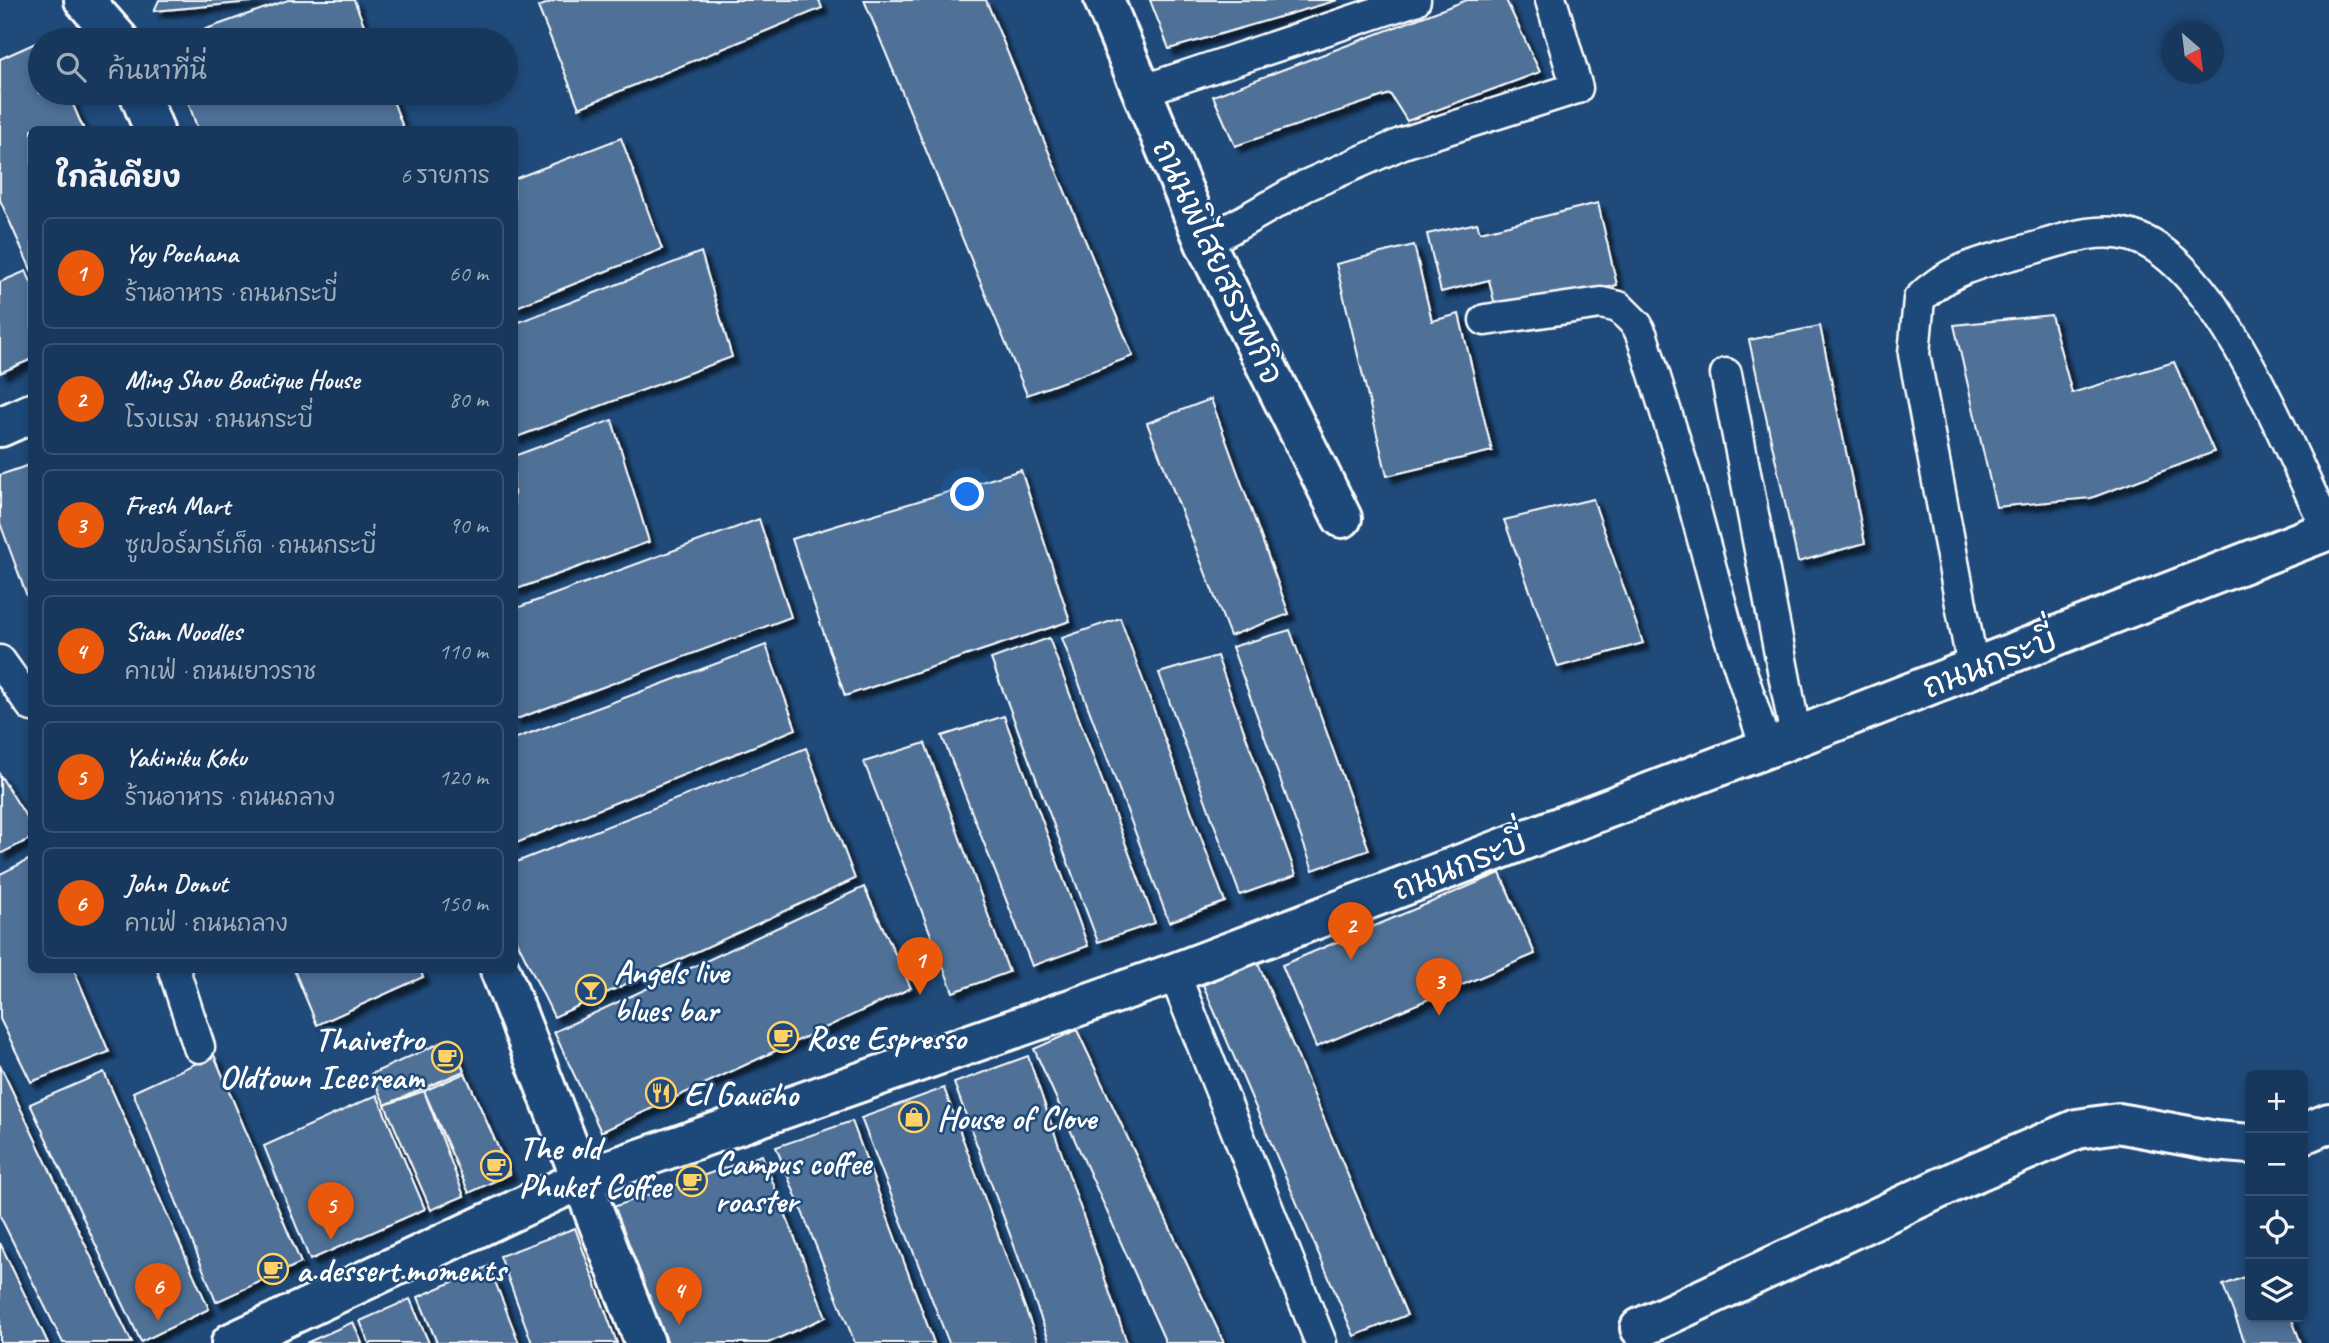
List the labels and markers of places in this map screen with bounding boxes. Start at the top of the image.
pin: 2 [1328,902,1374,960]
pin: 1 [897,937,943,995]
place label: Angels live blues bar [614,951,731,1031]
pin: 3 [1416,958,1462,1016]
bar icon: Angels live blues bar [574,973,608,1007]
place label: Rose Espresso [806,1017,968,1059]
place label: Thaivetro Oldtown Icecream [219,1018,426,1098]
cafe icon: Rose Espresso [766,1020,800,1054]
cafe icon: Thaivetro Oldtown Icecream [430,1040,464,1074]
place label: El Gaucho [684,1073,800,1115]
restaurant icon: El Gaucho [644,1076,678,1110]
place label: House of Clove [937,1097,1099,1139]
shop icon: House of Clove [897,1100,931,1134]
place label: The old Phuket Coffee [519,1127,674,1207]
place label: Campus coffee roaster [715,1142,874,1222]
cafe icon: The old Phuket Coffee [479,1149,513,1183]
cafe icon: Campus coffee roaster [675,1164,709,1198]
pin: 5 [308,1182,354,1240]
place label: a.dessert.moments [296,1249,509,1291]
cafe icon: a.dessert.moments [256,1252,290,1286]
pin: 6 [135,1263,181,1321]
pin: 4 [656,1267,702,1325]

